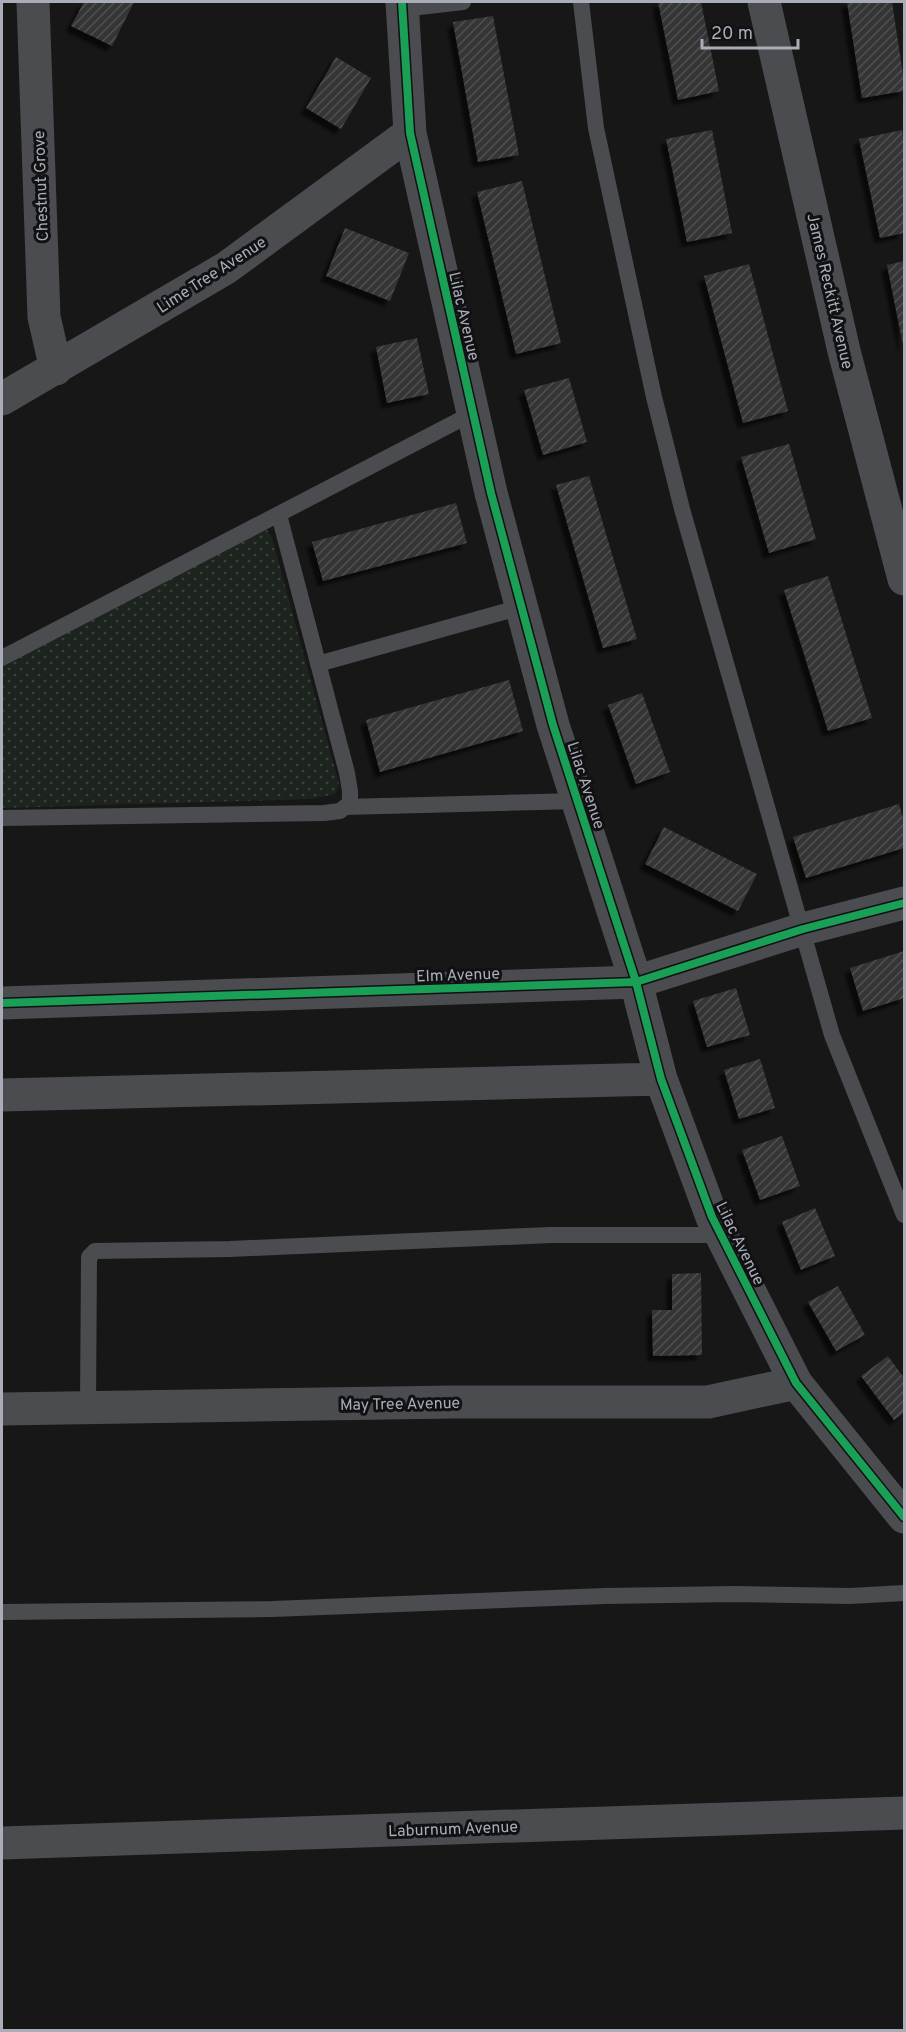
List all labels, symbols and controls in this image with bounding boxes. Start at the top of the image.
scale bar [702,12,798,50]
text: 20 m [711,23,753,46]
street label: Chestnut Grove [30,130,54,242]
street label: James Reckitt Avenue [801,212,857,371]
street label: Lime Tree Avenue [154,233,271,318]
street label: Lilac Avenue [443,270,483,363]
street label: Lilac Avenue [562,740,609,832]
street label: Elm Avenue [416,965,500,987]
street label: Lilac Avenue [710,1199,768,1289]
street label: May Tree Avenue [340,1394,460,1416]
street label: Laburnum Avenue [388,1818,518,1842]

